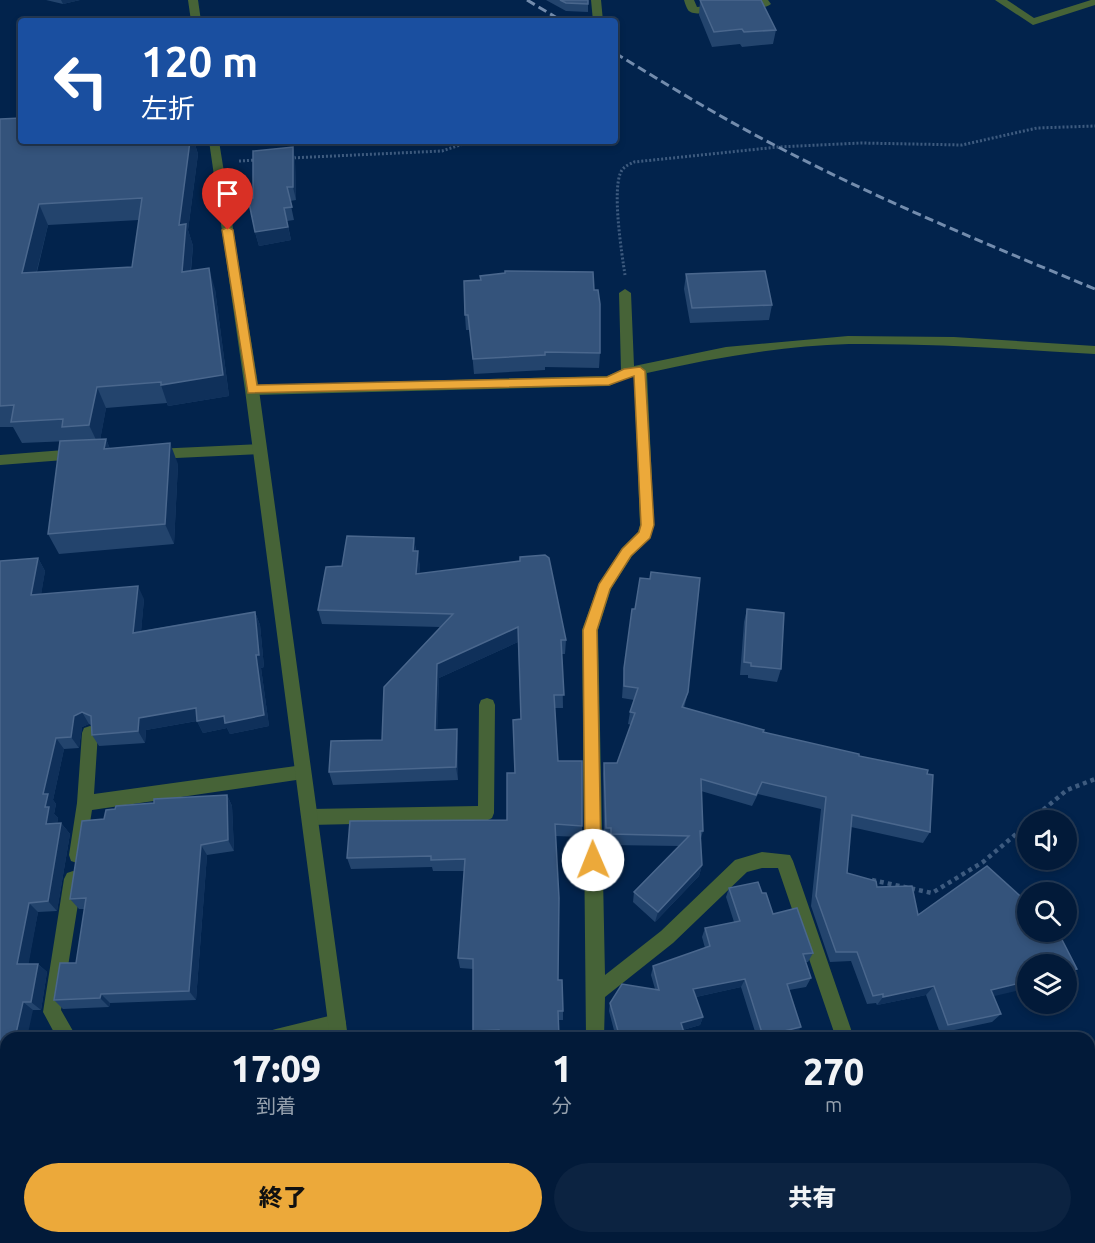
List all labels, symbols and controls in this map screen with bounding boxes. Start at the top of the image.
text: 120 m [141,38,258,85]
icon: left [42,42,120,120]
text: 左折 [141,93,195,123]
pin [202,168,253,230]
icon: arrive [211,177,244,210]
map controls [1017,810,1077,1014]
button: sound [1017,810,1077,870]
position arrow [561,828,625,892]
button: search [1017,882,1077,942]
button: layers [1017,954,1077,1014]
text: 17:09 [231,1048,321,1089]
text: 1 [552,1048,572,1089]
text: 270 [803,1051,864,1092]
text: m [825,1093,842,1116]
text: 到着 [256,1094,296,1117]
text: 分 [552,1094,572,1117]
button: 終了 [24,1163,542,1232]
button: 共有 [554,1163,1071,1232]

